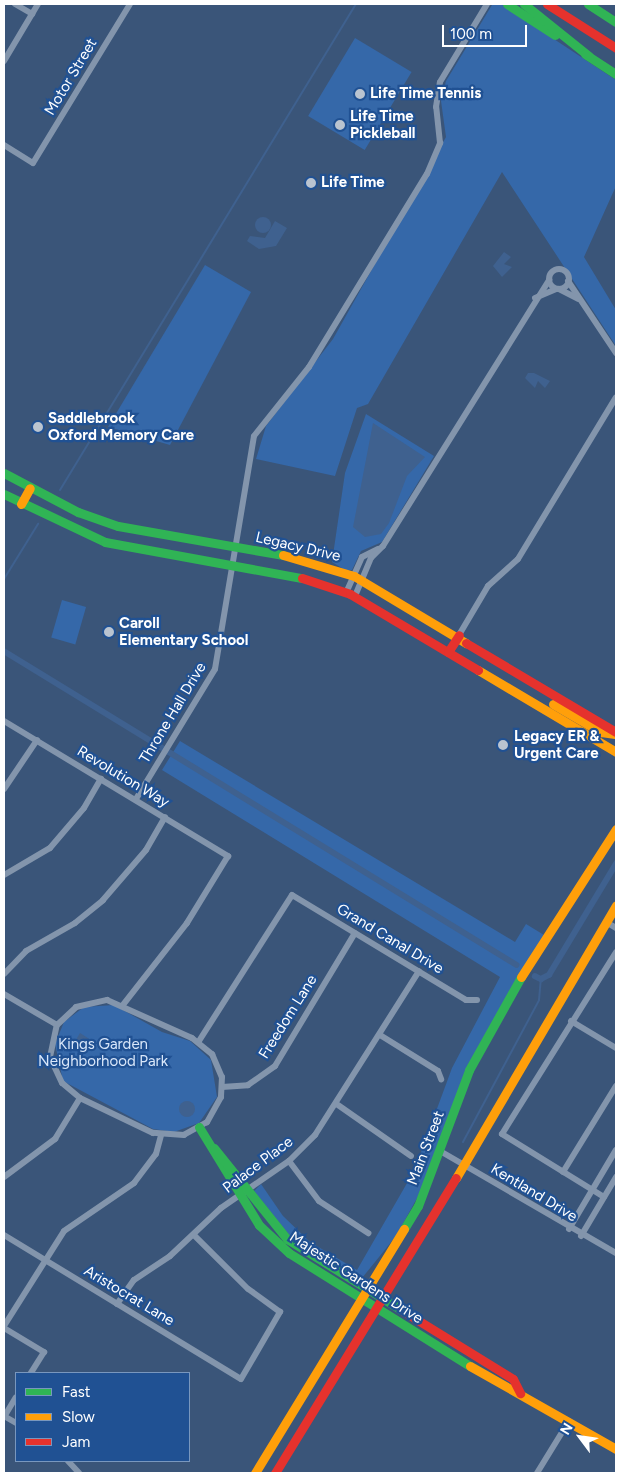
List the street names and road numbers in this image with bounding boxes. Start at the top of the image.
street label: Motor Street [41,35,101,119]
street label: Legacy Drive [254,528,342,566]
street label: Throne Hall Drive [136,659,210,767]
street label: Revolution Way [74,742,172,812]
street label: Grand Canal Drive [333,900,447,978]
street label: Freedom Lane [255,972,321,1062]
street label: Main Street [404,1108,448,1188]
street label: Palace Place [219,1133,297,1197]
street label: Kentland Drive [487,1160,581,1226]
street label: Majestic Gardens Drive [286,1228,426,1328]
street label: Aristocrat Lane [81,1262,177,1330]

